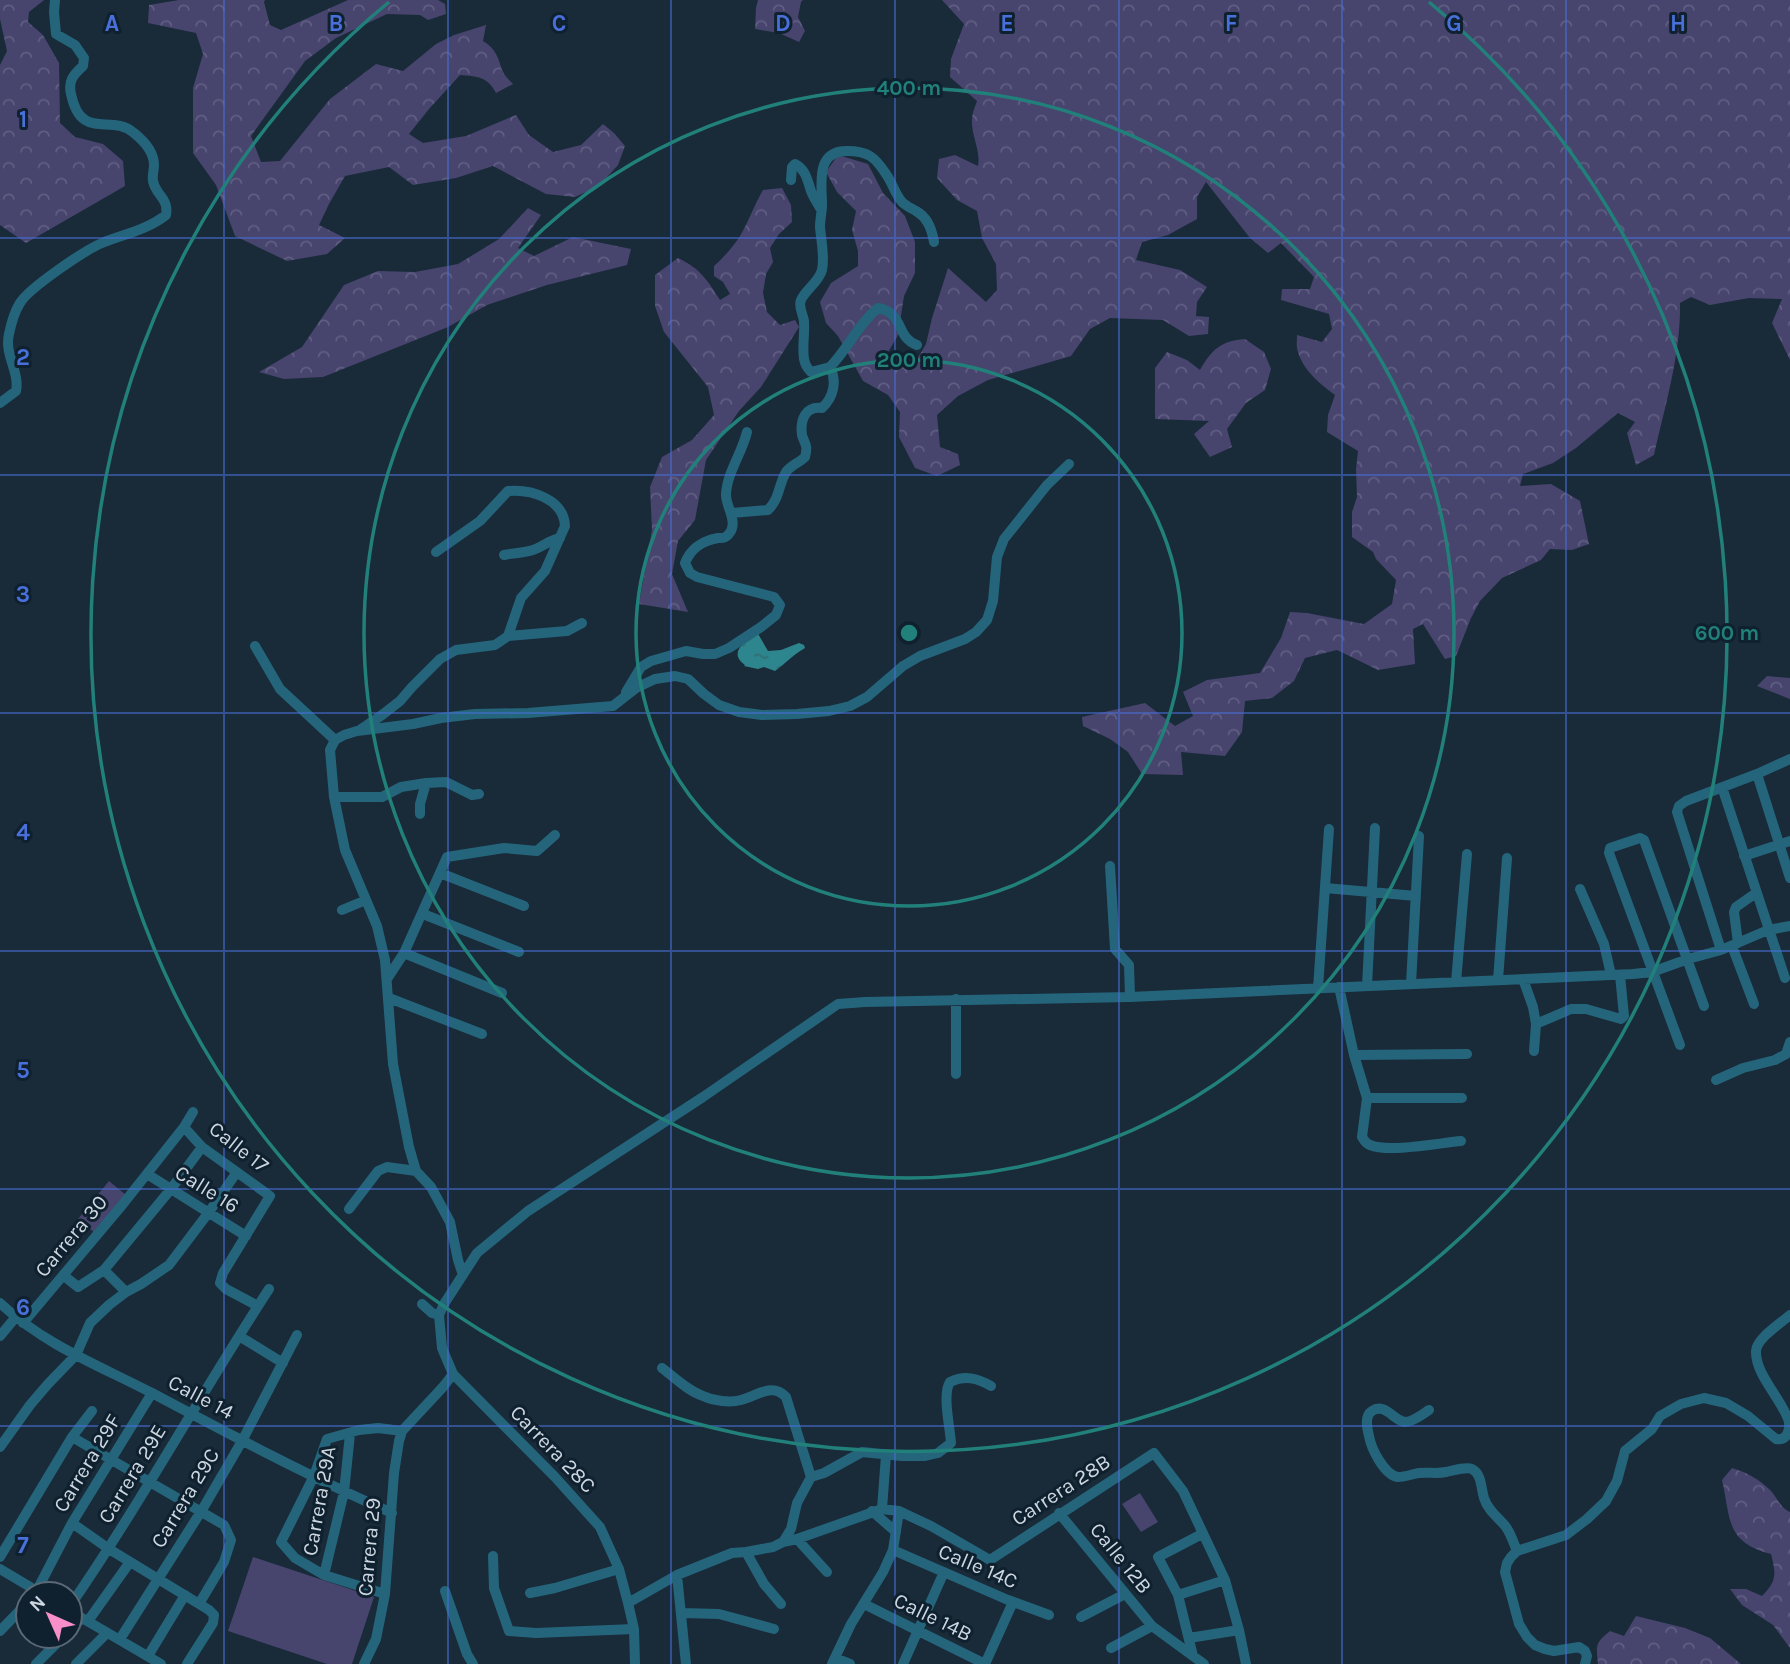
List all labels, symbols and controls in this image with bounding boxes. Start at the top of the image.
text: A [105,10,119,37]
text: B [329,10,343,37]
text: C [552,10,566,37]
text: D [775,10,791,37]
text: E [1000,10,1014,37]
text: F [1225,10,1237,37]
text: G [1446,10,1462,37]
text: H [1670,10,1686,37]
text: 400 m [877,76,941,100]
text: 1 [19,106,27,133]
text: 2 [16,344,30,371]
text: 200 m [877,348,941,372]
text: 3 [16,581,30,608]
centre of rings [897,621,921,645]
text: 600 m [1695,621,1759,645]
text: 4 [16,819,30,846]
text: 5 [16,1057,30,1084]
street label: Calle 17 [205,1116,274,1178]
street label: Calle 16 [171,1160,243,1218]
street label: Carrera 30 [30,1190,112,1282]
text: 6 [16,1294,30,1321]
street label: Calle 14 [164,1370,238,1424]
street label: Carrera 28C [505,1400,601,1498]
street label: Carrera 29F [48,1410,126,1516]
street label: Carrera 29E [93,1420,171,1528]
street label: Carrera 29C [146,1444,224,1552]
street label: Carrera 29A [298,1444,340,1558]
street label: Carrera 28B [1007,1449,1115,1531]
street label: Carrera 29 [353,1497,385,1597]
street label: Calle 12B [1085,1518,1157,1598]
text: 7 [17,1532,29,1559]
street label: Calle 14C [935,1539,1021,1593]
north arrow [14,1580,84,1650]
street label: Calle 14B [890,1588,976,1646]
text: N [25,1591,50,1616]

